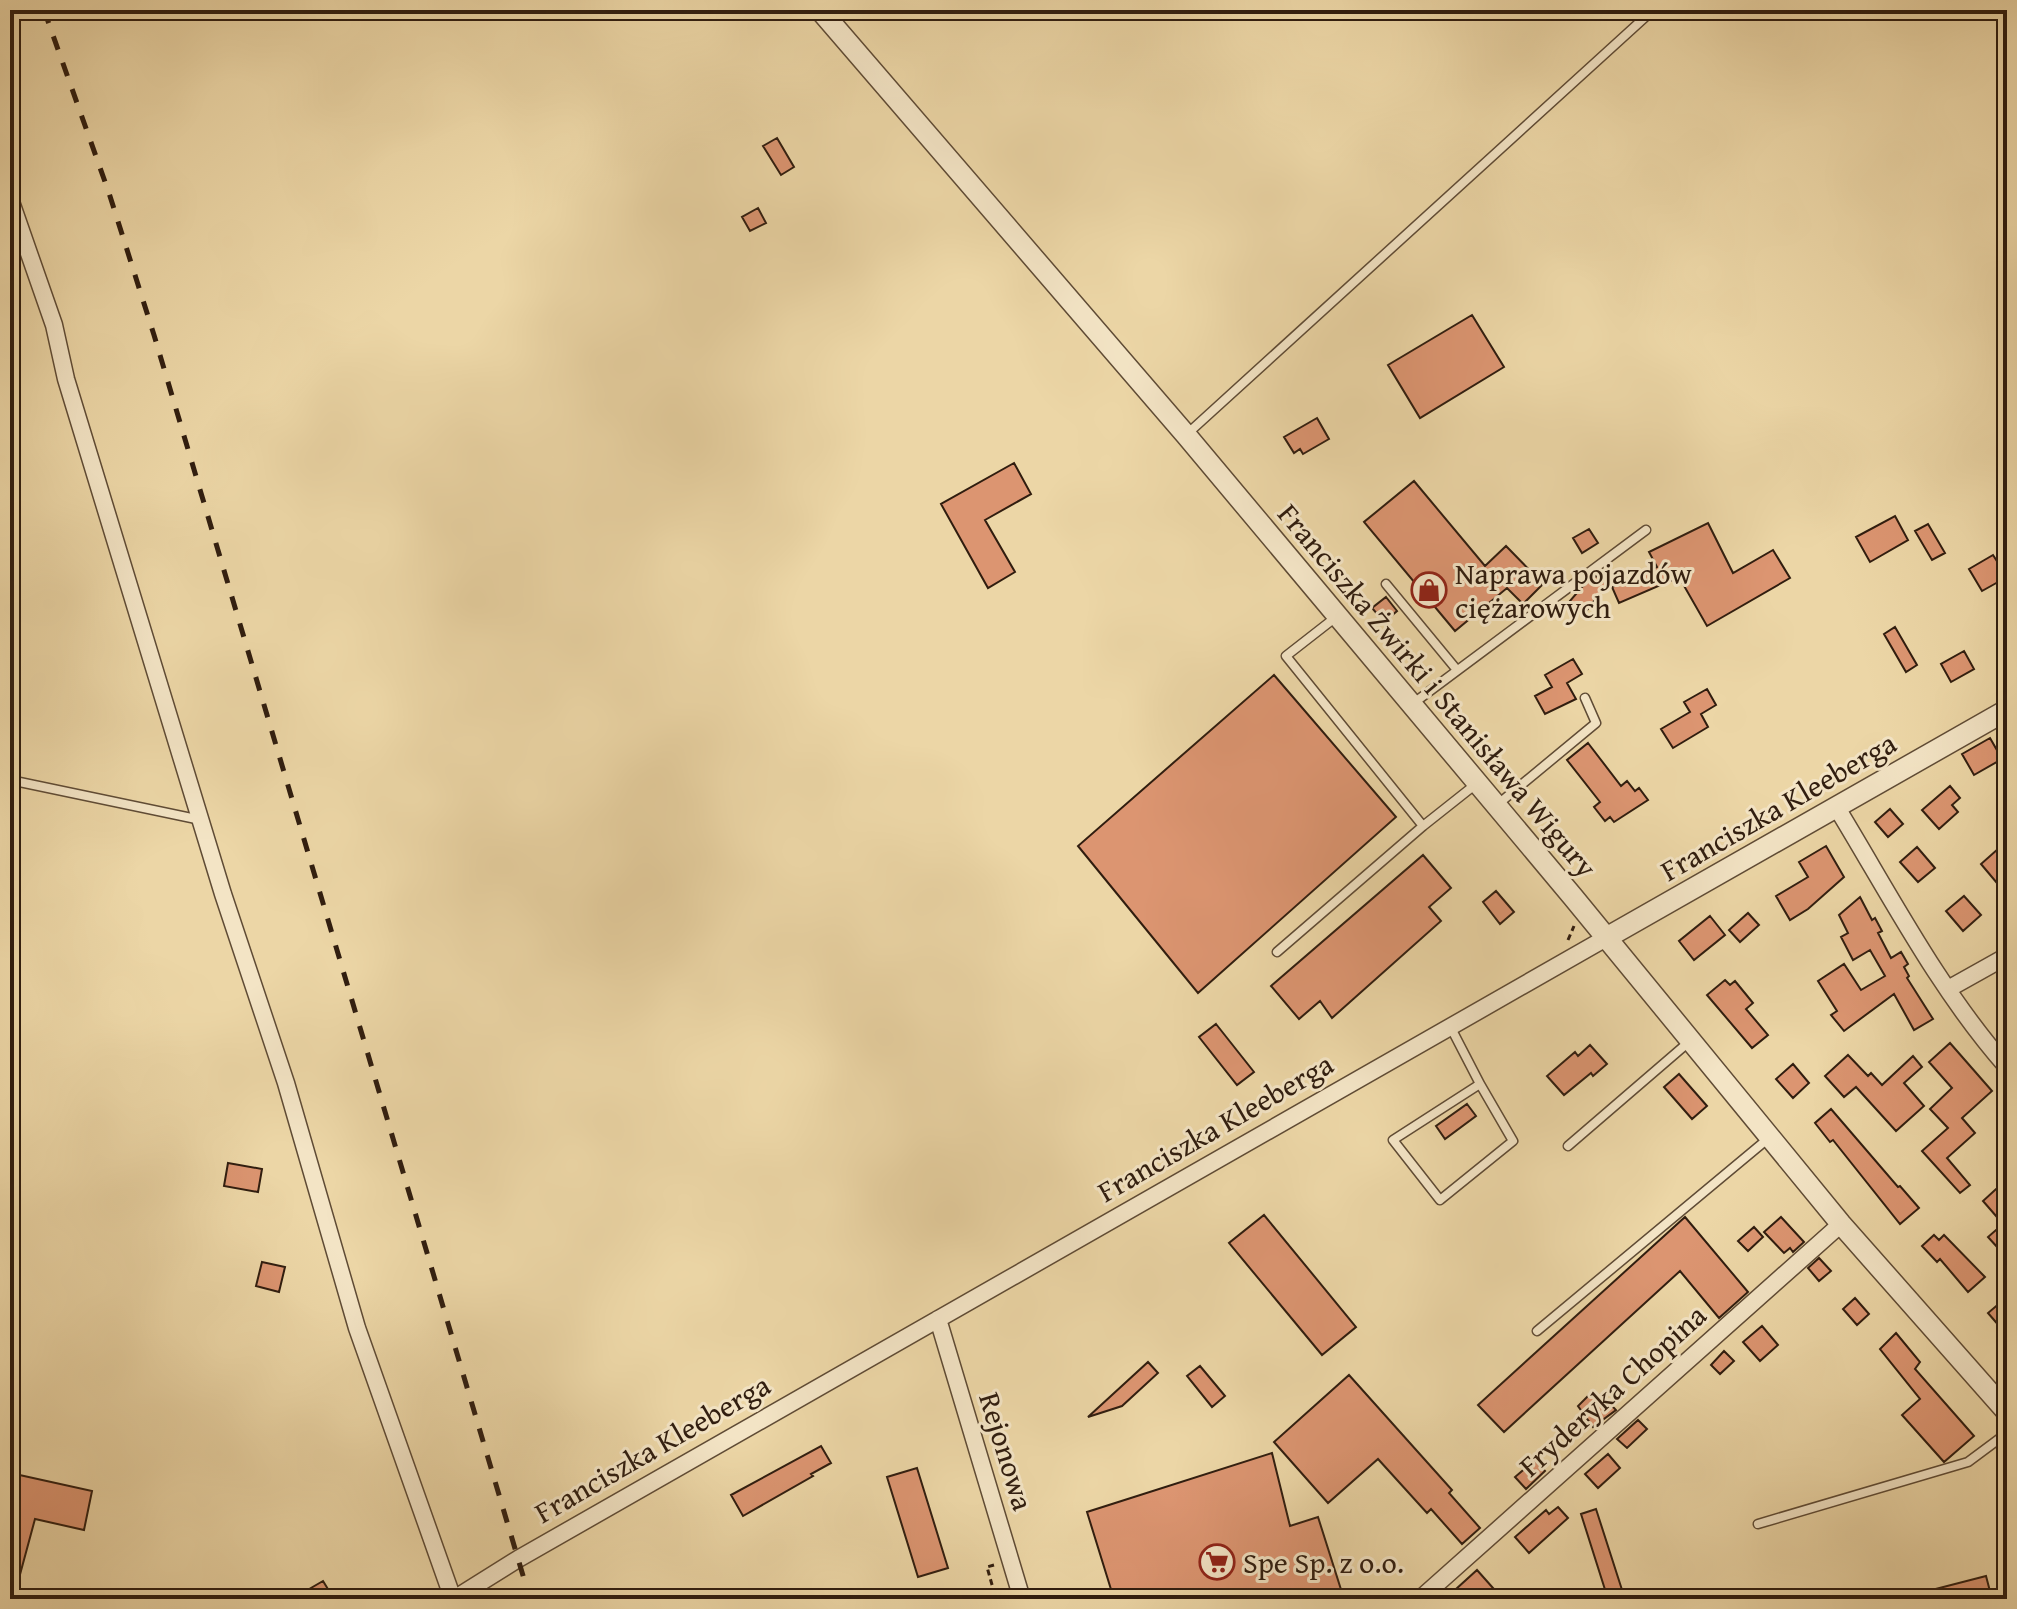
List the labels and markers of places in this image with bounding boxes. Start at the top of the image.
place label: Naprawa pojazdów ciężarowych [1455,551,1693,629]
shop icon: Naprawa pojazdów ciężarowych [1410,571,1448,609]
place label: Spe Sp. z o.o. [1243,1540,1404,1584]
supermarket icon: Spe Sp. z o.o. [1198,1543,1236,1581]

